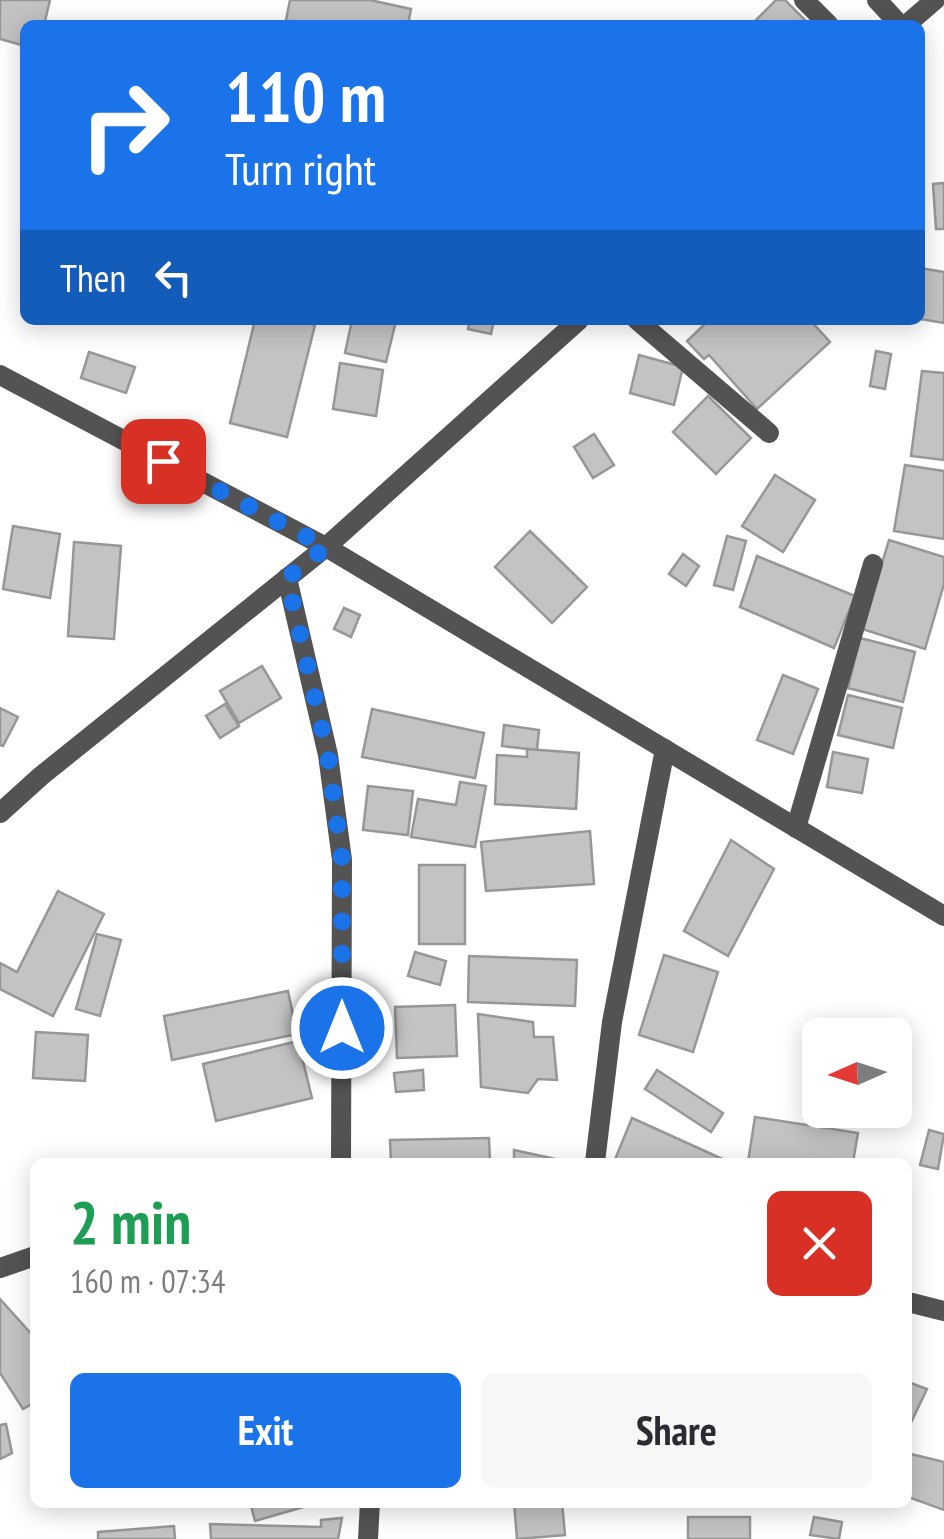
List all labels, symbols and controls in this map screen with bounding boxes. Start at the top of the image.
text: 110 m [225,51,386,141]
icon: right [60,60,190,190]
text: Turn right [225,139,376,197]
icon: left [146,250,201,305]
text: Then [60,253,126,302]
pin [121,419,206,504]
icon: arrive [136,434,191,489]
position arrow [290,976,394,1080]
north arrow [802,1018,912,1128]
map controls [802,1018,912,1128]
text: 2 min [70,1183,191,1261]
button: close [767,1191,872,1296]
text: 160 m · 07:34 [70,1260,225,1302]
button: Exit [70,1373,461,1488]
button: Share [481,1373,872,1488]

